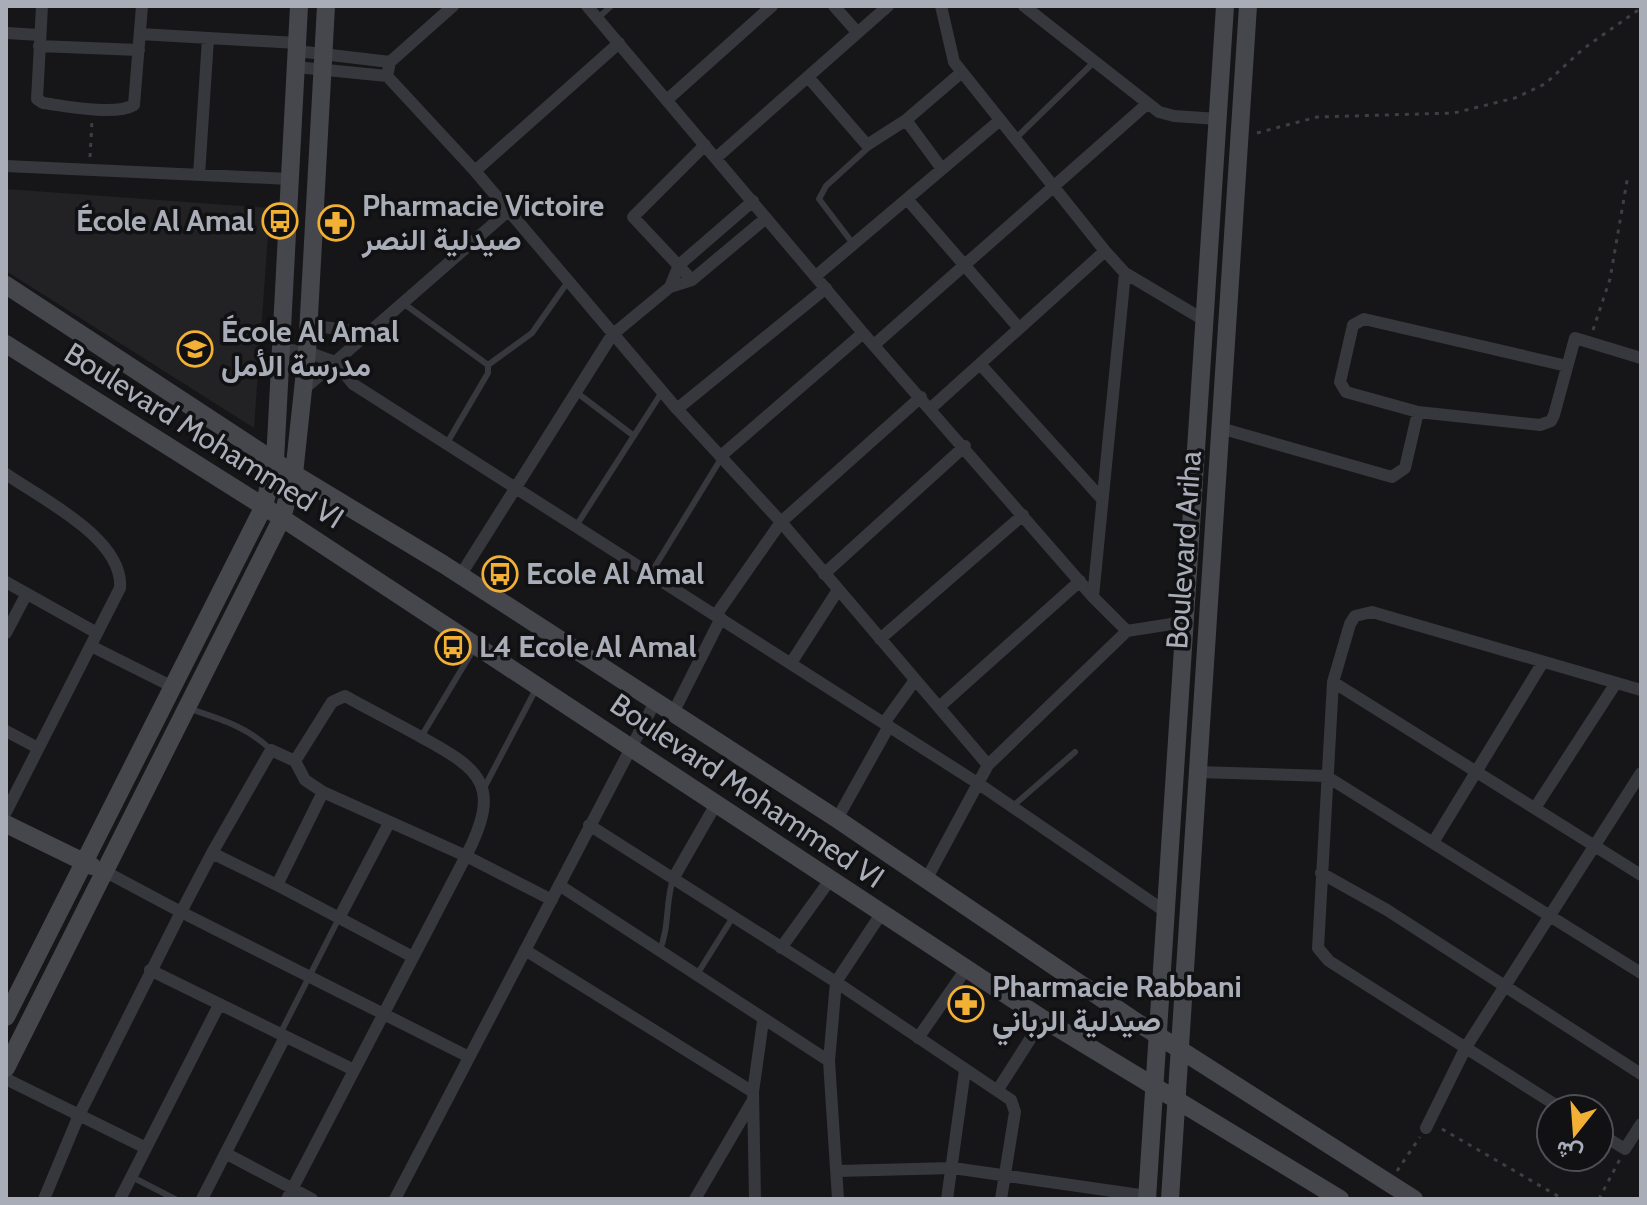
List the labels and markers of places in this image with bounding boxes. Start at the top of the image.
place label: Pharmacie Victoire صيدلية النصر [361,187,604,258]
place label: École Al Amal [76,202,254,239]
bus stop icon: École Al Amal [261,202,299,240]
pharmacy icon: Pharmacie Victoire صيدلية النصر [317,204,355,242]
place label: École Al Amal مدرسة الأمل [221,313,399,384]
school or university icon: École Al Amal مدرسة الأمل [176,330,214,368]
bus stop icon: Ecole Al Amal [481,555,519,593]
place label: Ecole Al Amal [526,555,704,592]
bus stop icon: L4 Ecole Al Amal [434,628,472,666]
place label: L4 Ecole Al Amal [479,628,696,665]
place label: Pharmacie Rabbani صيدلية الرباني [992,968,1242,1046]
pharmacy icon: Pharmacie Rabbani صيدلية الرباني [947,985,985,1023]

